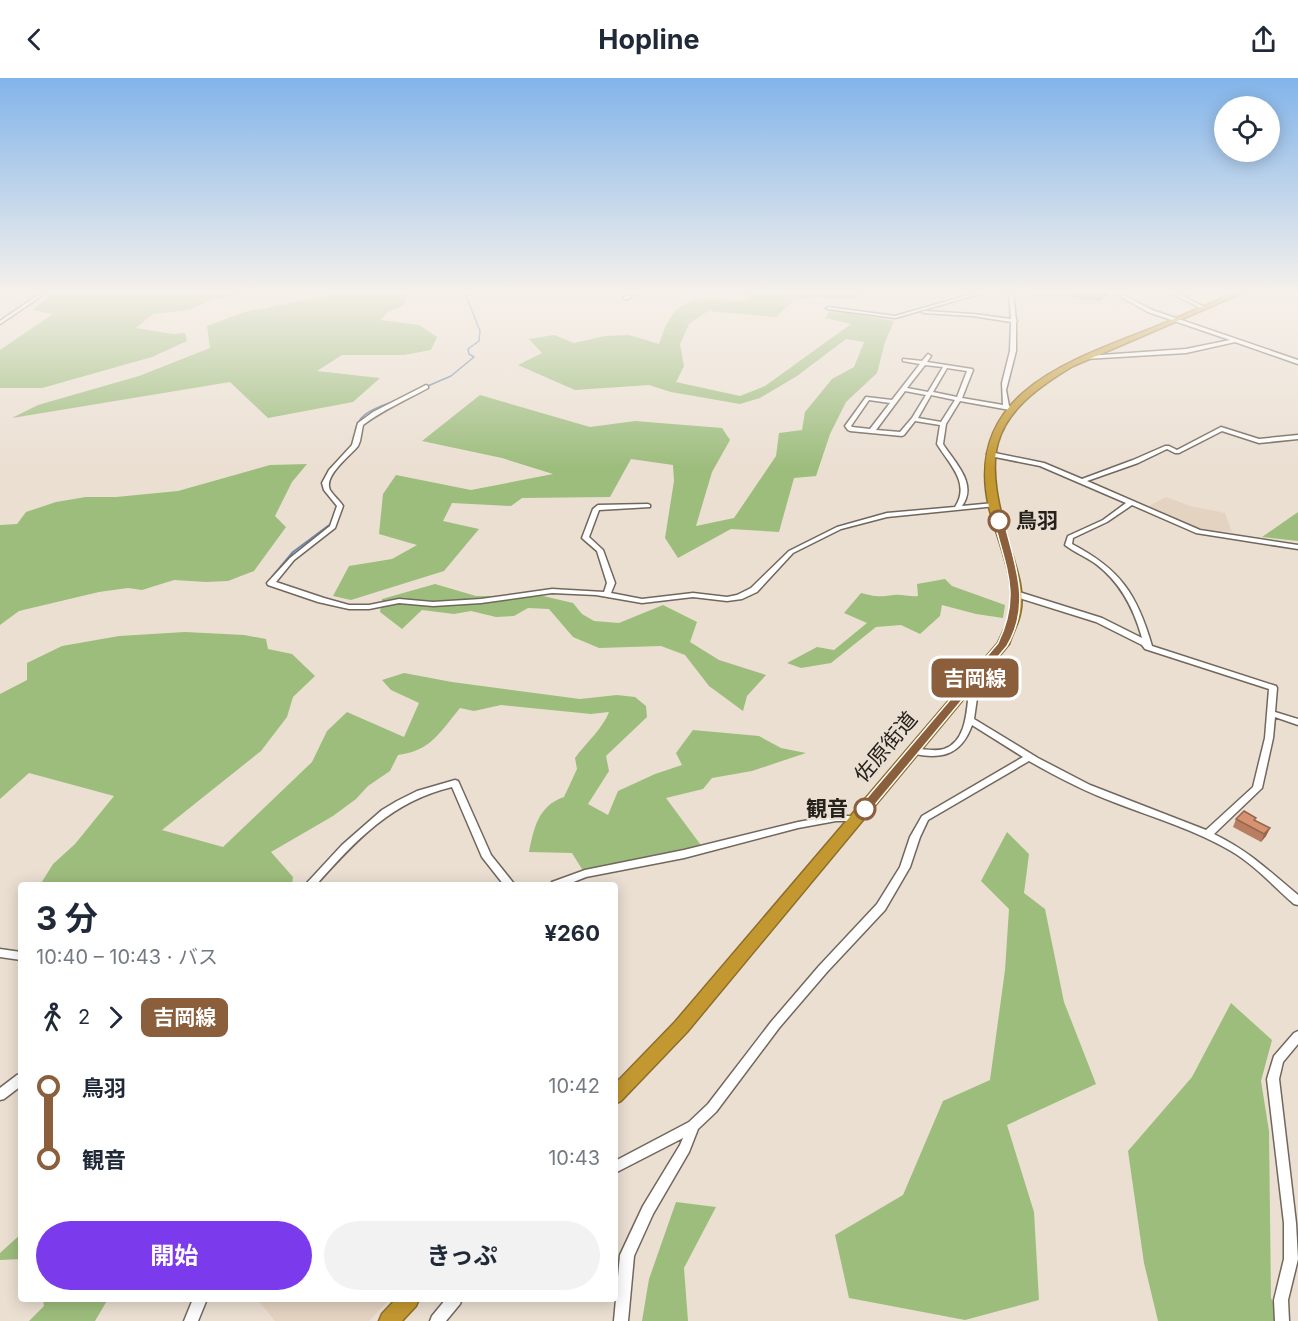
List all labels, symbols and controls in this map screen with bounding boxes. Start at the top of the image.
icon: back [18,23,51,56]
text: Hopline [598,23,700,56]
icon: share [1247,23,1280,56]
map controls [1214,96,1280,162]
button: locate [1214,96,1280,162]
place label: 鳥羽 [1016,508,1058,533]
marker: 鳥羽 [988,510,1010,532]
line badge: 吉岡線 [940,658,1010,698]
text: 吉岡線 [944,666,1007,691]
street label: 佐原街道 [849,706,922,787]
place label: 観音 [806,796,848,821]
marker: 観音 [854,798,876,820]
text: 3 分 [36,898,98,938]
text: ¥260 [544,920,600,946]
text: 10:40 – 10:43 · バス [36,945,218,969]
icon: walk [36,1001,69,1034]
icon: forward [99,1001,132,1034]
text: 2 [78,1005,90,1029]
text: 吉岡線 [153,1005,216,1030]
text: 10:42 [548,1074,600,1098]
text: 鳥羽 [82,1075,126,1101]
text: 10:43 [548,1146,600,1170]
text: 観音 [82,1147,126,1173]
button: 開始 [36,1221,312,1290]
button: きっぷ [324,1221,600,1290]

